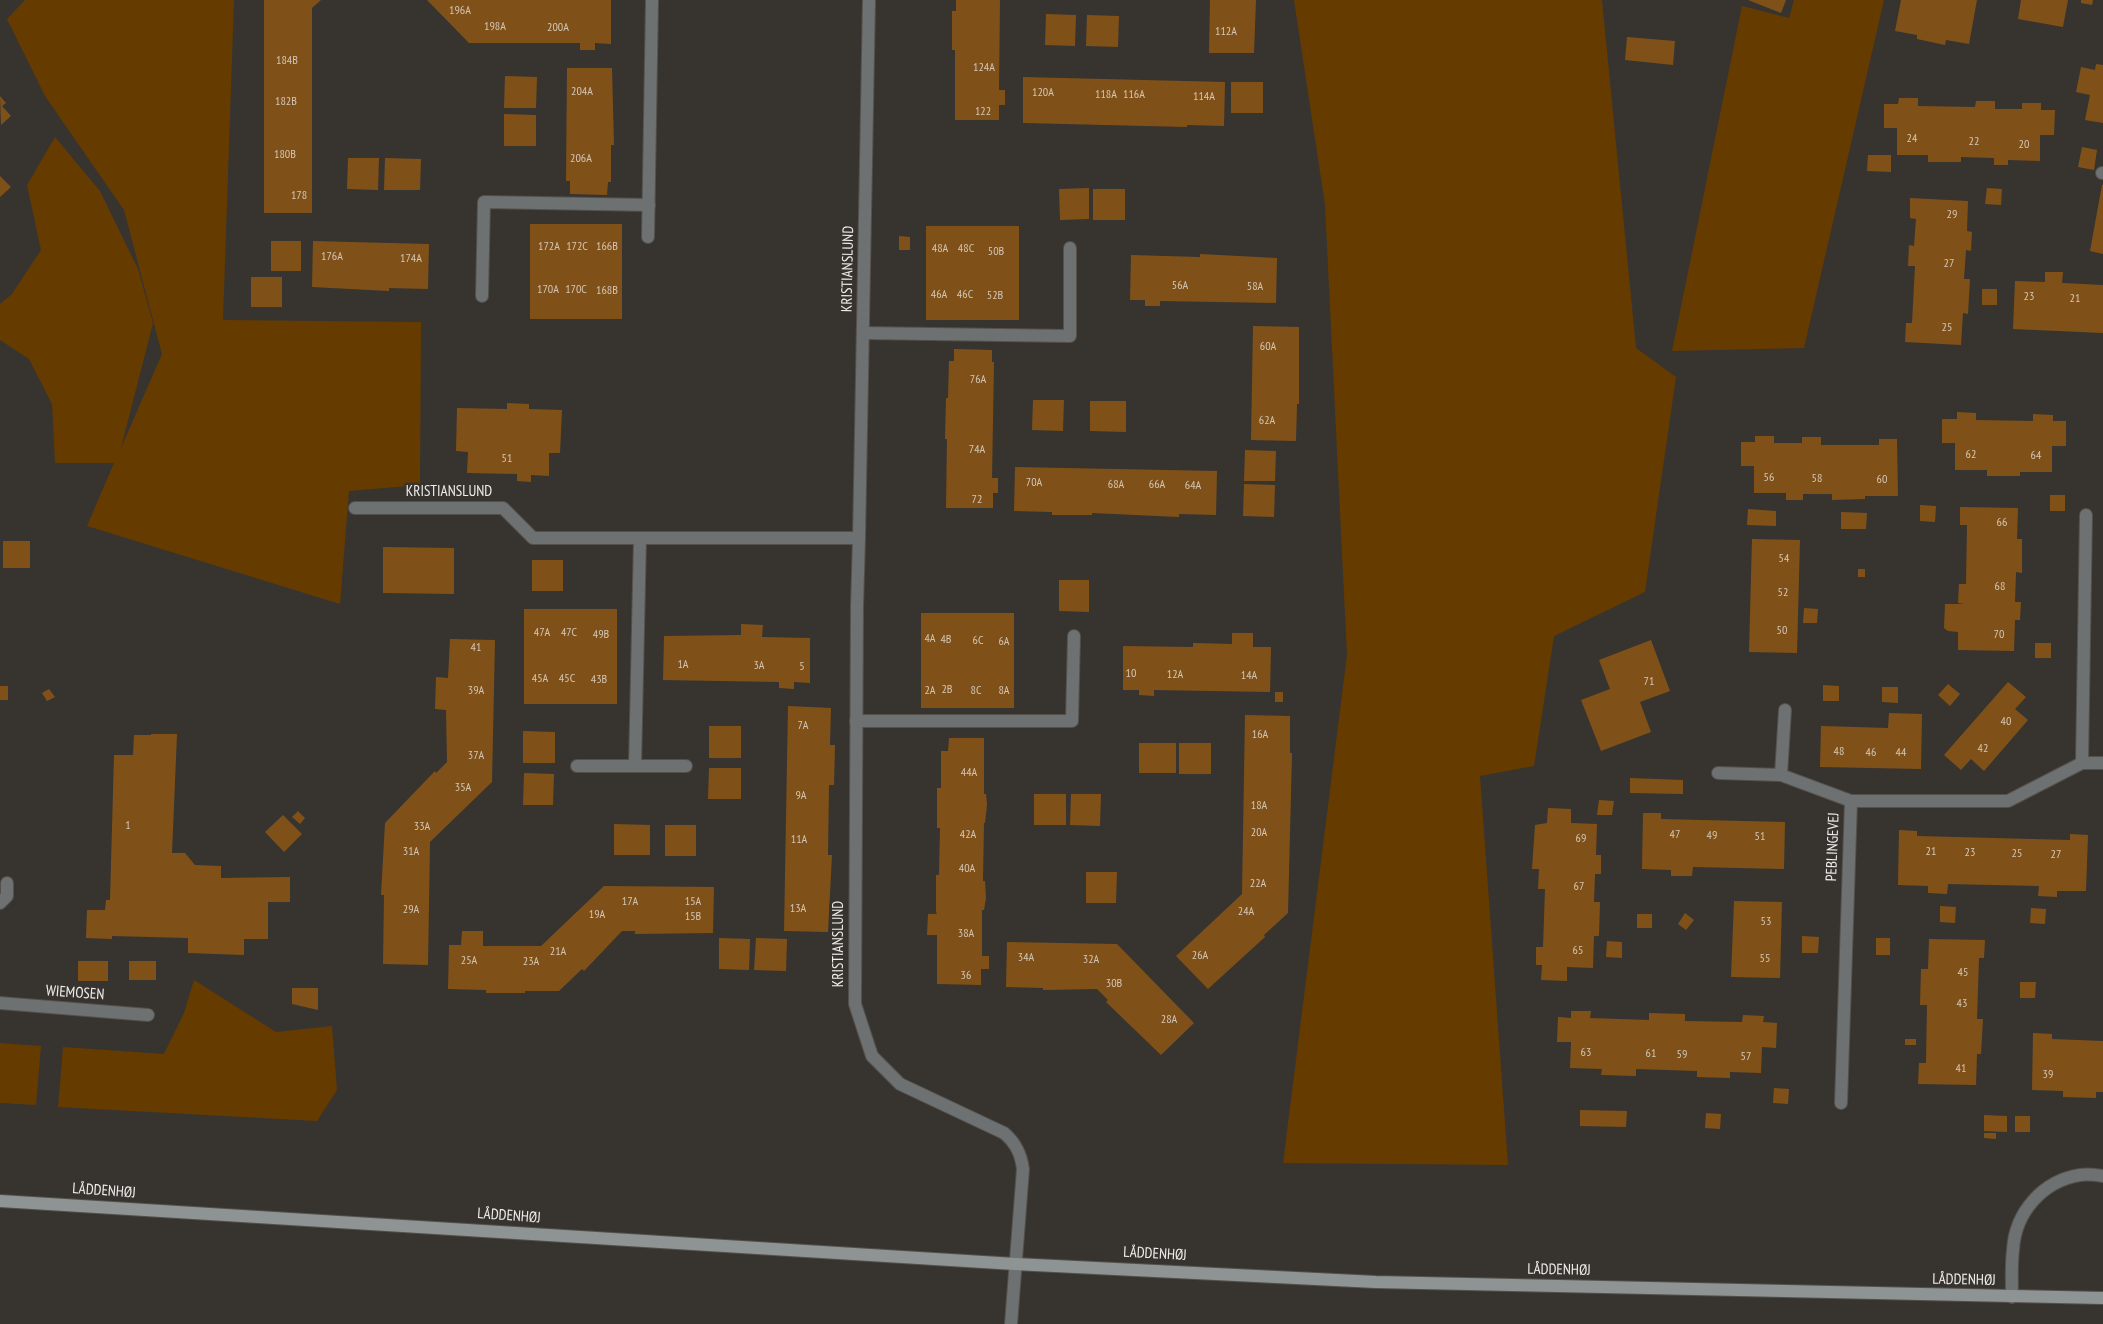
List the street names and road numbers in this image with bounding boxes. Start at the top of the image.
street label: KRISTIANSLUND [838,226,858,312]
street label: KRISTIANSLUND [406,483,492,501]
street label: PEBLINGEVEJ [1823,812,1843,882]
street label: KRISTIANSLUND [830,901,848,987]
street label: WIEMOSEN [45,982,105,1004]
street label: LÅDDENHØJ [72,1180,136,1202]
street label: LÅDDENHØJ [477,1205,541,1227]
street label: LÅDDENHØJ [1123,1243,1187,1265]
street label: LÅDDENHØJ [1527,1260,1591,1280]
street label: LÅDDENHØJ [1932,1270,1996,1290]

